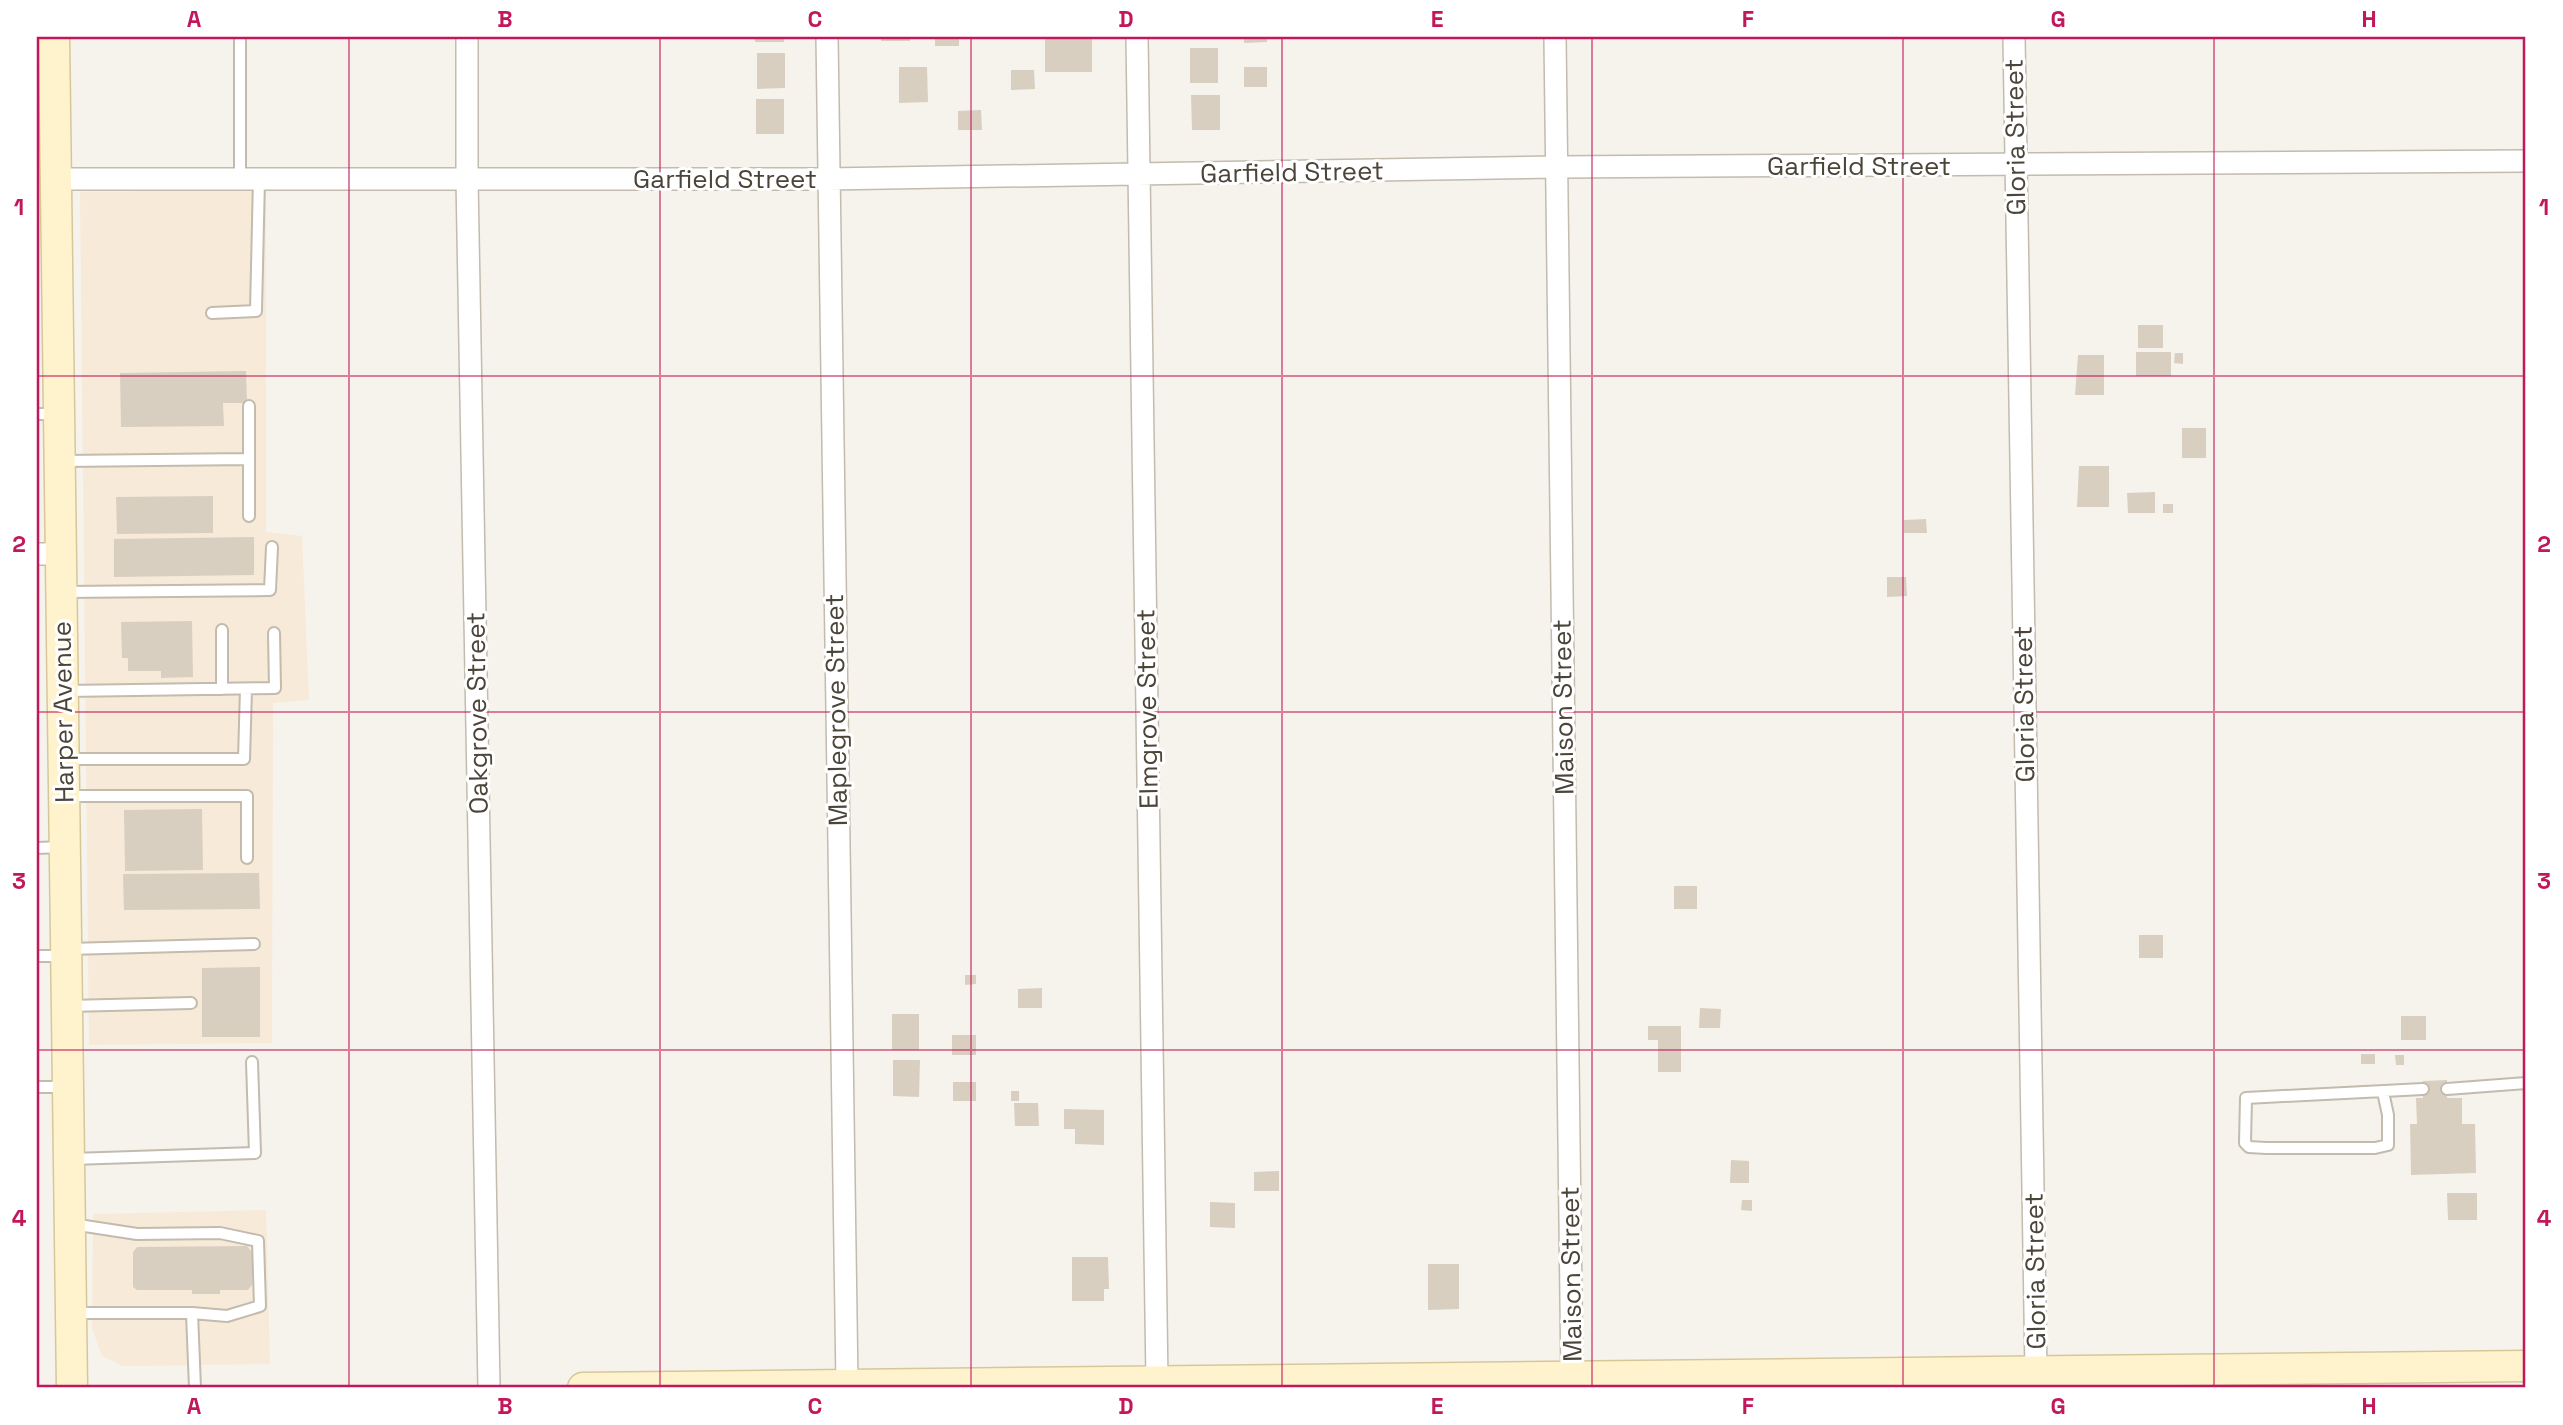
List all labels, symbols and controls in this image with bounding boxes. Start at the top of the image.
text: A [187,4,202,34]
text: B [497,4,513,34]
text: C [808,4,822,34]
text: D [1118,4,1134,34]
text: E [1431,4,1443,34]
text: F [1742,4,1754,34]
text: G [2050,4,2066,34]
text: H [2361,4,2377,34]
street label: Gloria Street [1997,58,2033,216]
street label: Garfield Street [1767,149,1951,183]
street label: Garfield Street [1200,153,1384,191]
street label: Garfield Street [633,162,817,196]
text: 1 [14,192,24,222]
text: 1 [2539,192,2549,222]
text: 2 [12,529,26,559]
text: 2 [2537,529,2551,559]
street label: Maplegrove Street [817,593,855,827]
street label: Elmgrove Street [1128,609,1166,809]
street label: Oakgrove Street [458,612,496,814]
street label: Maison Street [1544,619,1582,795]
street label: Harper Avenue [44,621,82,803]
street label: Gloria Street [2006,625,2042,783]
text: 3 [12,866,26,896]
text: 3 [2537,866,2551,896]
street label: Maison Street [1552,1186,1590,1362]
street label: Gloria Street [2017,1192,2053,1350]
text: 4 [12,1203,27,1233]
text: 4 [2537,1203,2552,1233]
text: A [187,1391,202,1421]
text: B [497,1391,513,1421]
text: C [808,1391,822,1421]
text: D [1118,1391,1134,1421]
text: E [1431,1391,1443,1421]
text: F [1742,1391,1754,1421]
text: G [2050,1391,2066,1421]
text: H [2361,1391,2377,1421]

